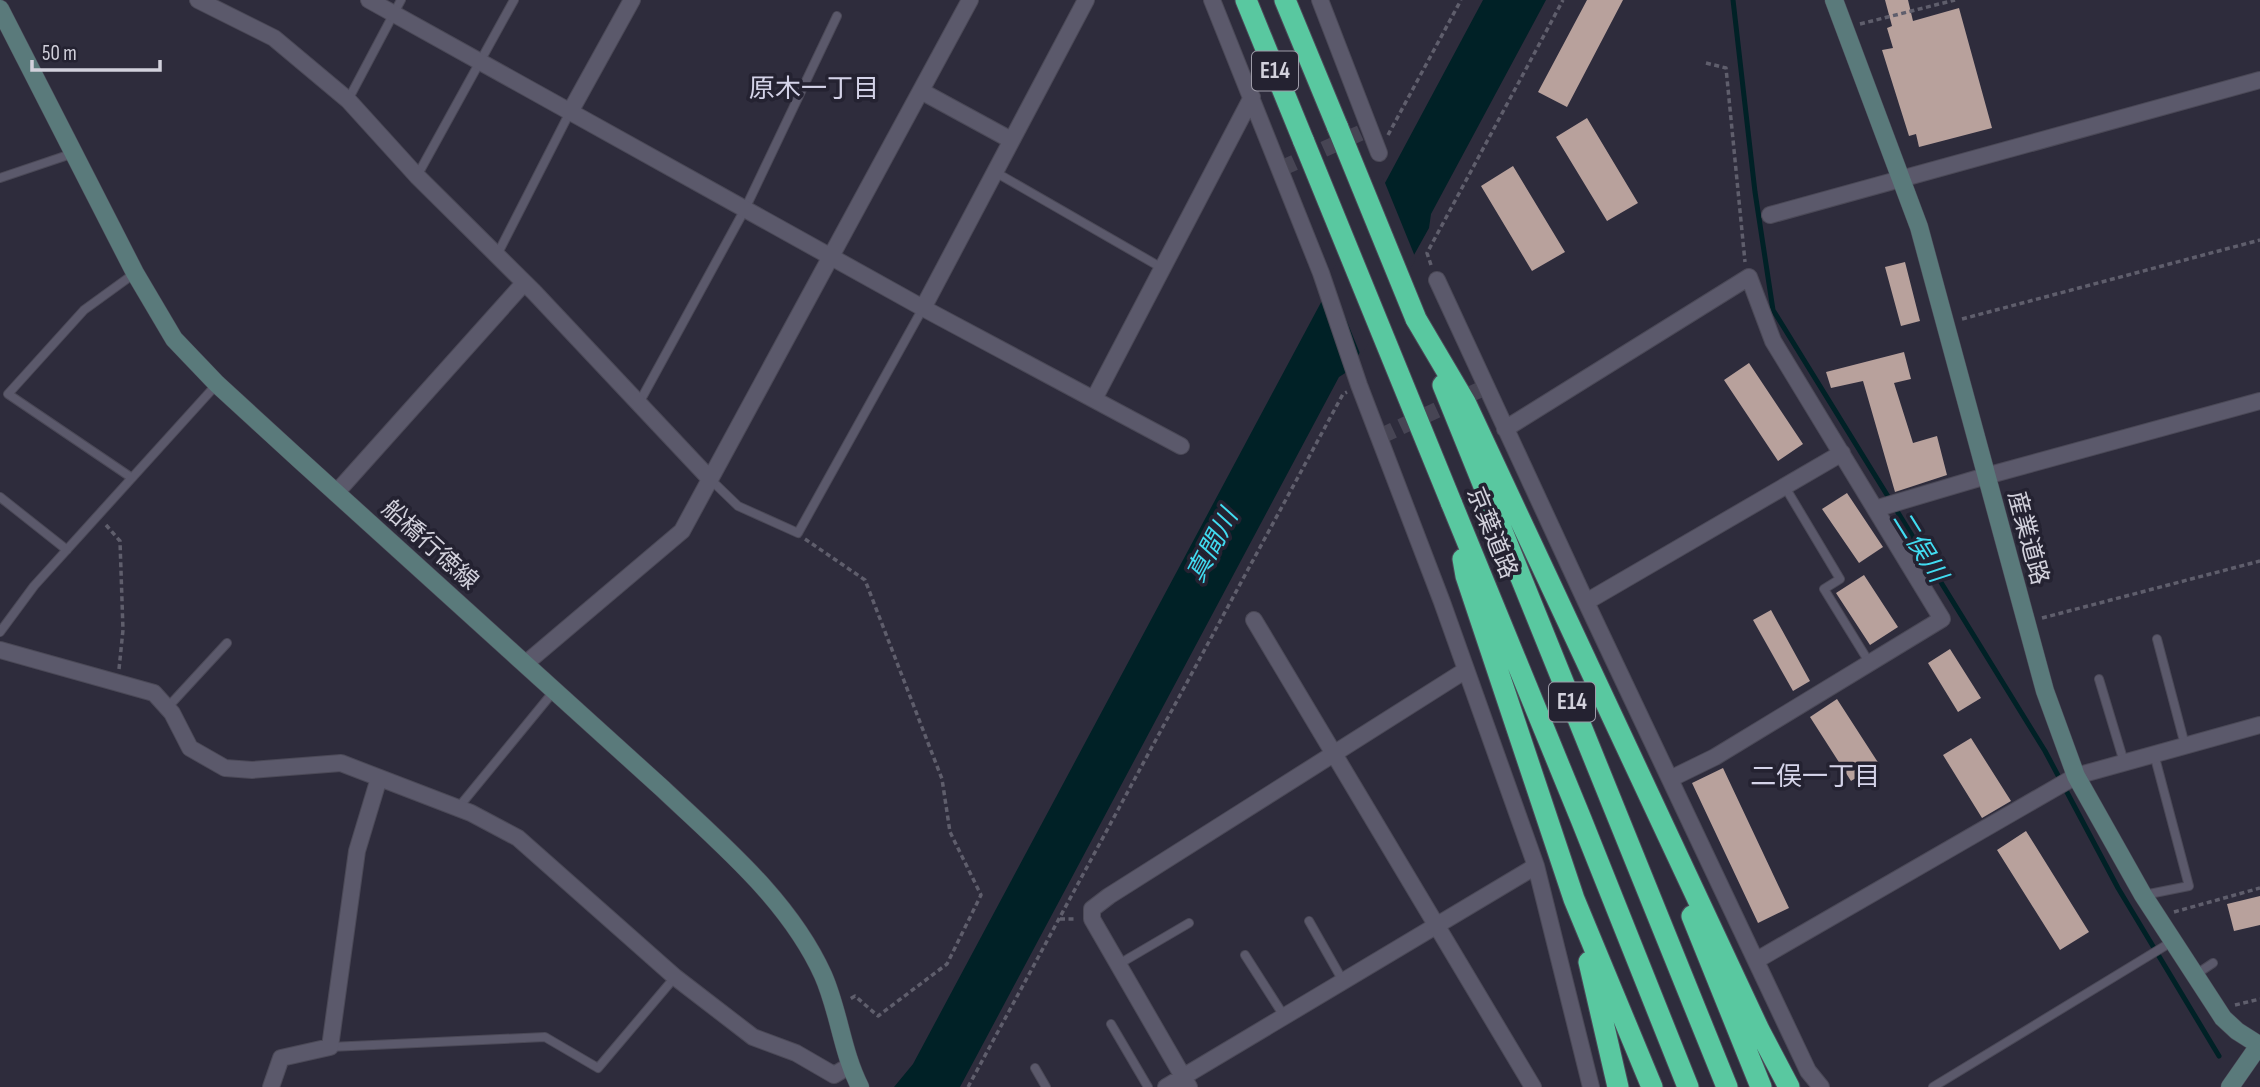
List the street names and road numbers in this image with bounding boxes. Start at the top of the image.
road number: E14 [1252,52,1298,90]
street label: 京葉道路 [1461,483,1523,583]
street label: 産業道路 [2002,488,2054,588]
street label: 船橋行徳線 [376,494,484,596]
road number: E14 [1549,682,1595,722]

